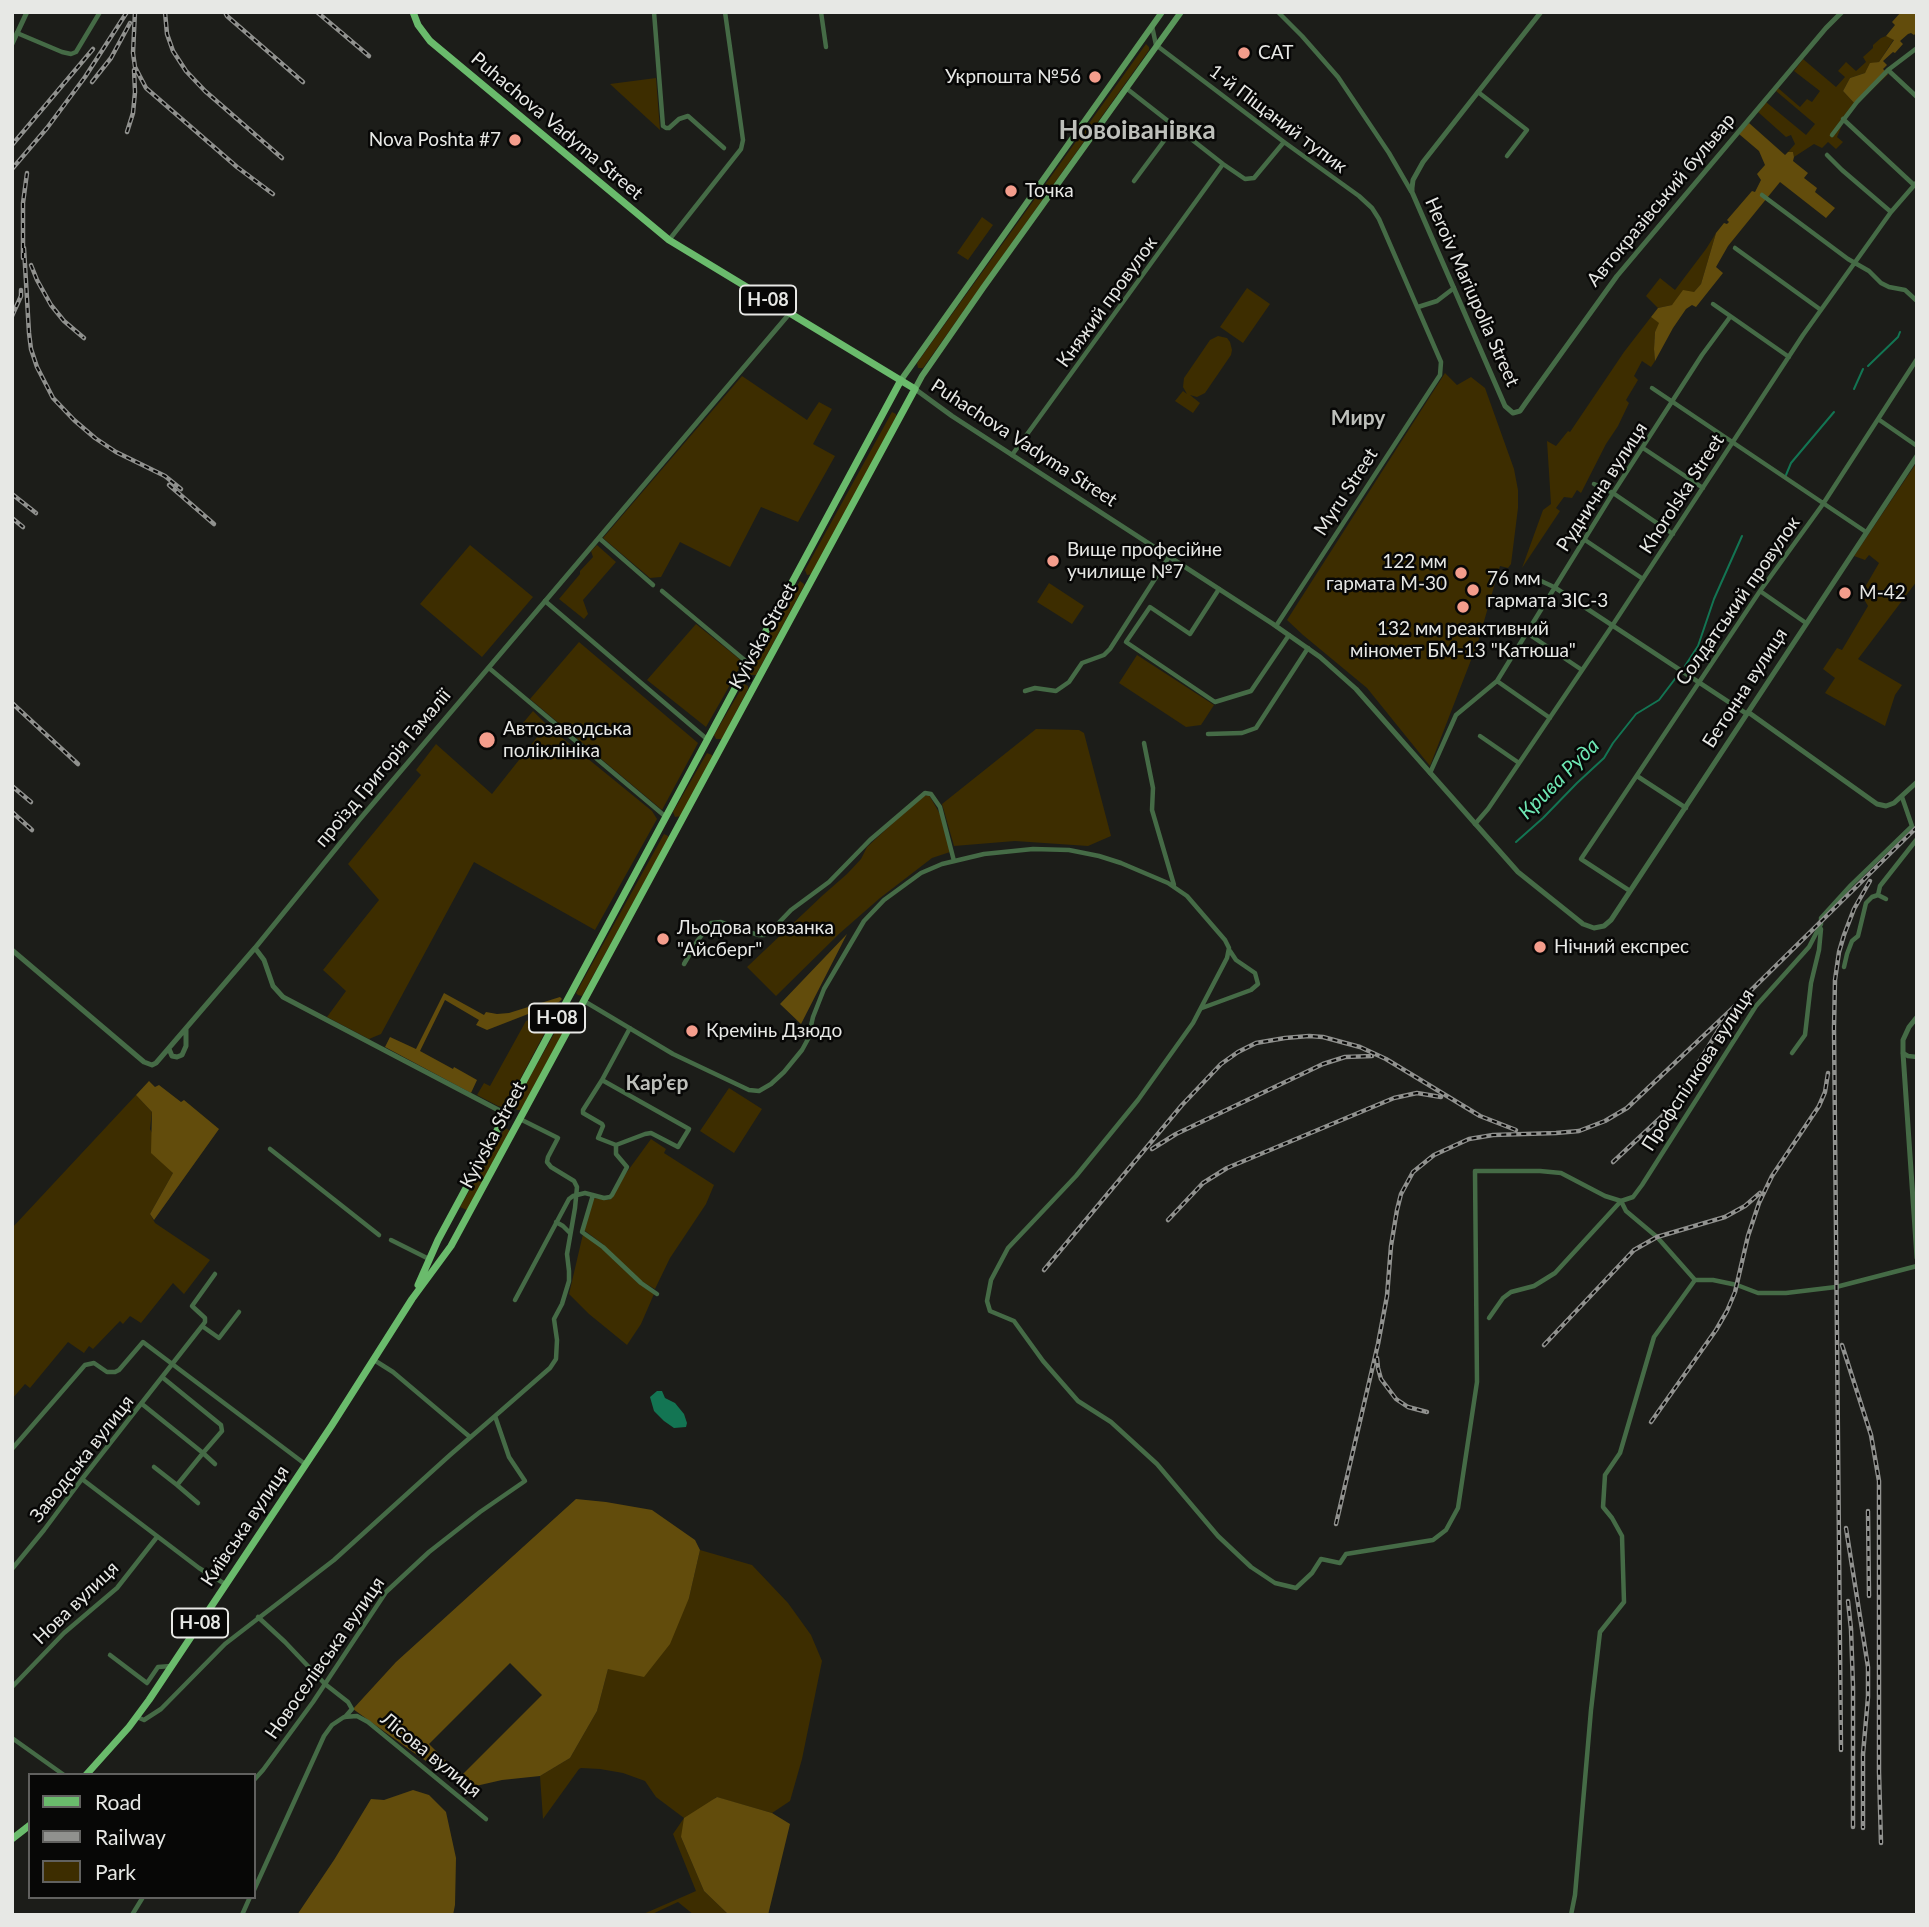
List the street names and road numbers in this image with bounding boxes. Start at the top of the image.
street label: Puhachova Vadyma Street [466,47,648,205]
street label: 1-й Піщаний тупик [1205,60,1351,178]
street label: Автокразівський бульвар [1582,109,1740,291]
street label: Heroiv Mariupolia Street [1420,194,1524,390]
street label: Княжий провулок [1052,232,1162,372]
road number: Н-08 [740,286,796,314]
street label: Puhachova Vadyma Street [927,374,1121,512]
street label: Руднична вулиця [1552,418,1652,556]
street label: Khorolska Street [1635,430,1729,558]
street label: Myru Street [1309,444,1383,540]
street label: Солдатський провулок [1671,512,1805,690]
street label: Kyivska Street [724,579,802,693]
street label: Бетонна вулиця [1698,624,1792,752]
street label: проїзд Григорія Гамалії [310,684,456,852]
street label: Профспілкова вулиця [1637,985,1759,1155]
road number: Н-08 [529,1003,585,1032]
street label: Kyivska Street [455,1078,531,1192]
street label: Заводська вулиця [25,1391,139,1527]
street label: Київська вулиця [196,1461,294,1591]
street label: Нова вулиця [29,1557,123,1649]
street label: Новоселівська вулиця [260,1573,390,1743]
road number: Н-08 [172,1608,228,1638]
street label: Лісова вулиця [376,1708,486,1802]

